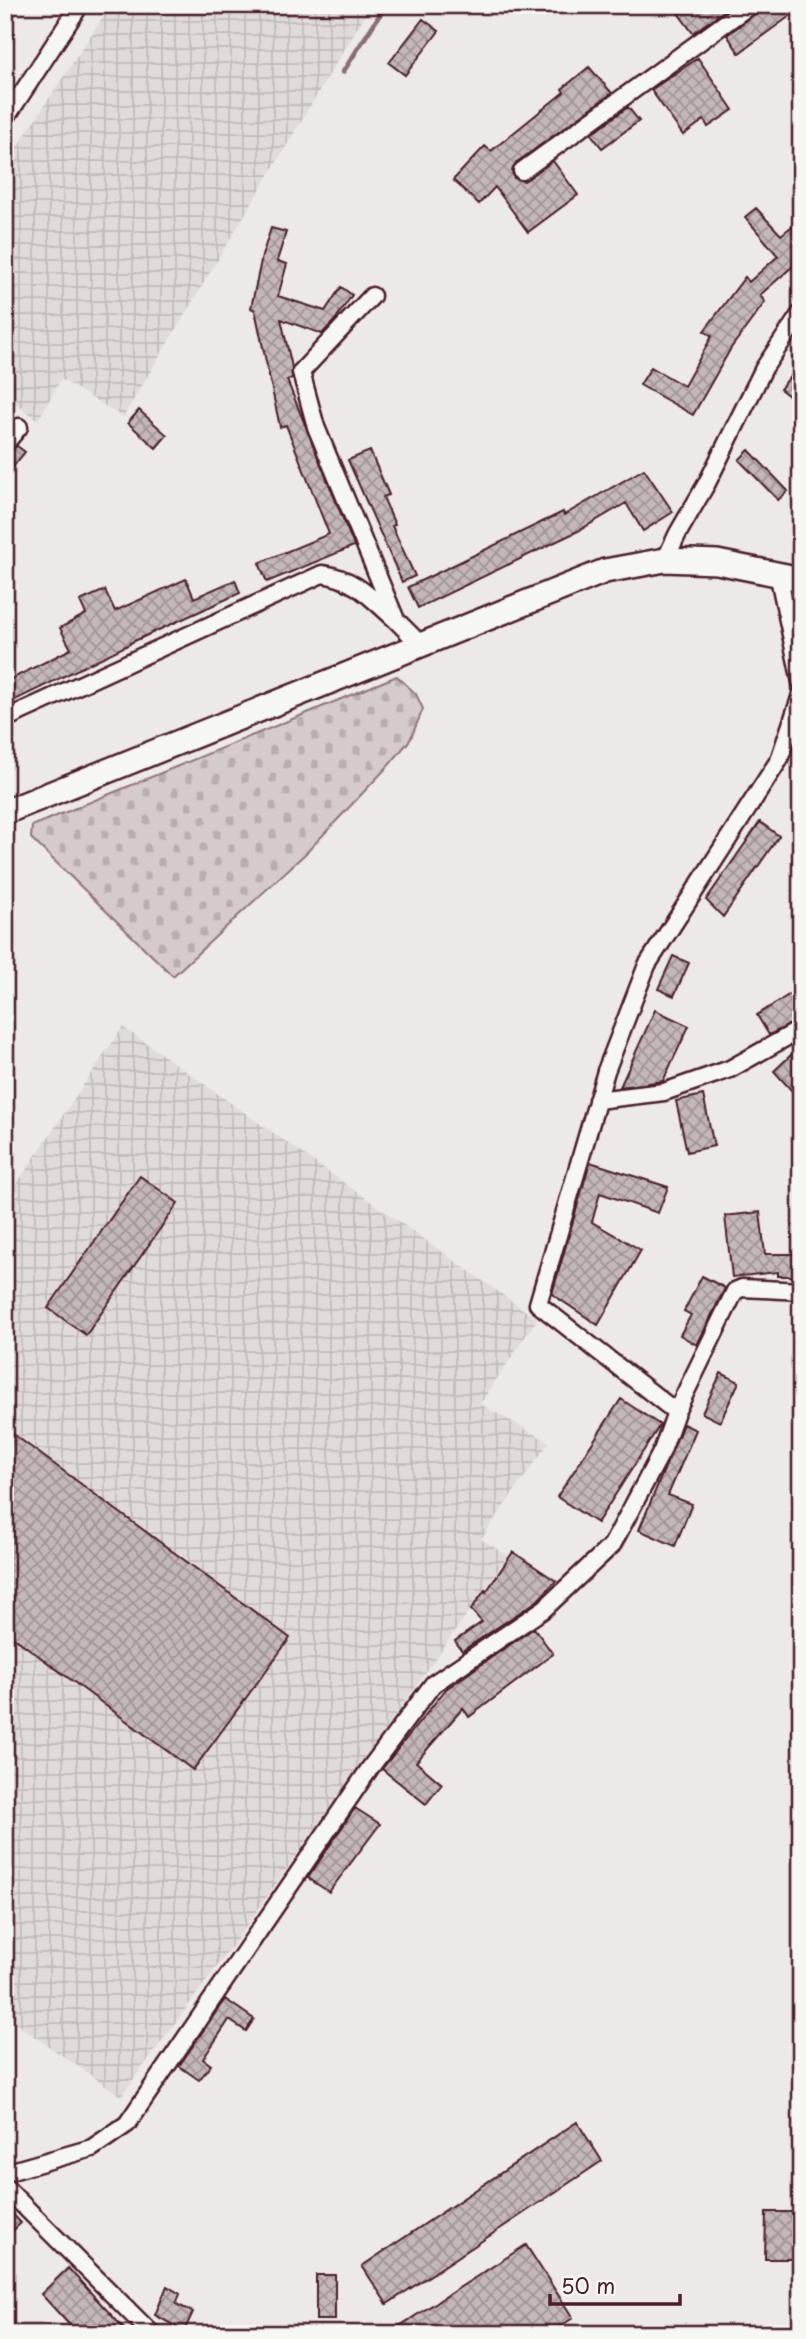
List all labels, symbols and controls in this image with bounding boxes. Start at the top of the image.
scale bar [550,2262,680,2306]
text: 50 m [561,2269,615,2301]

